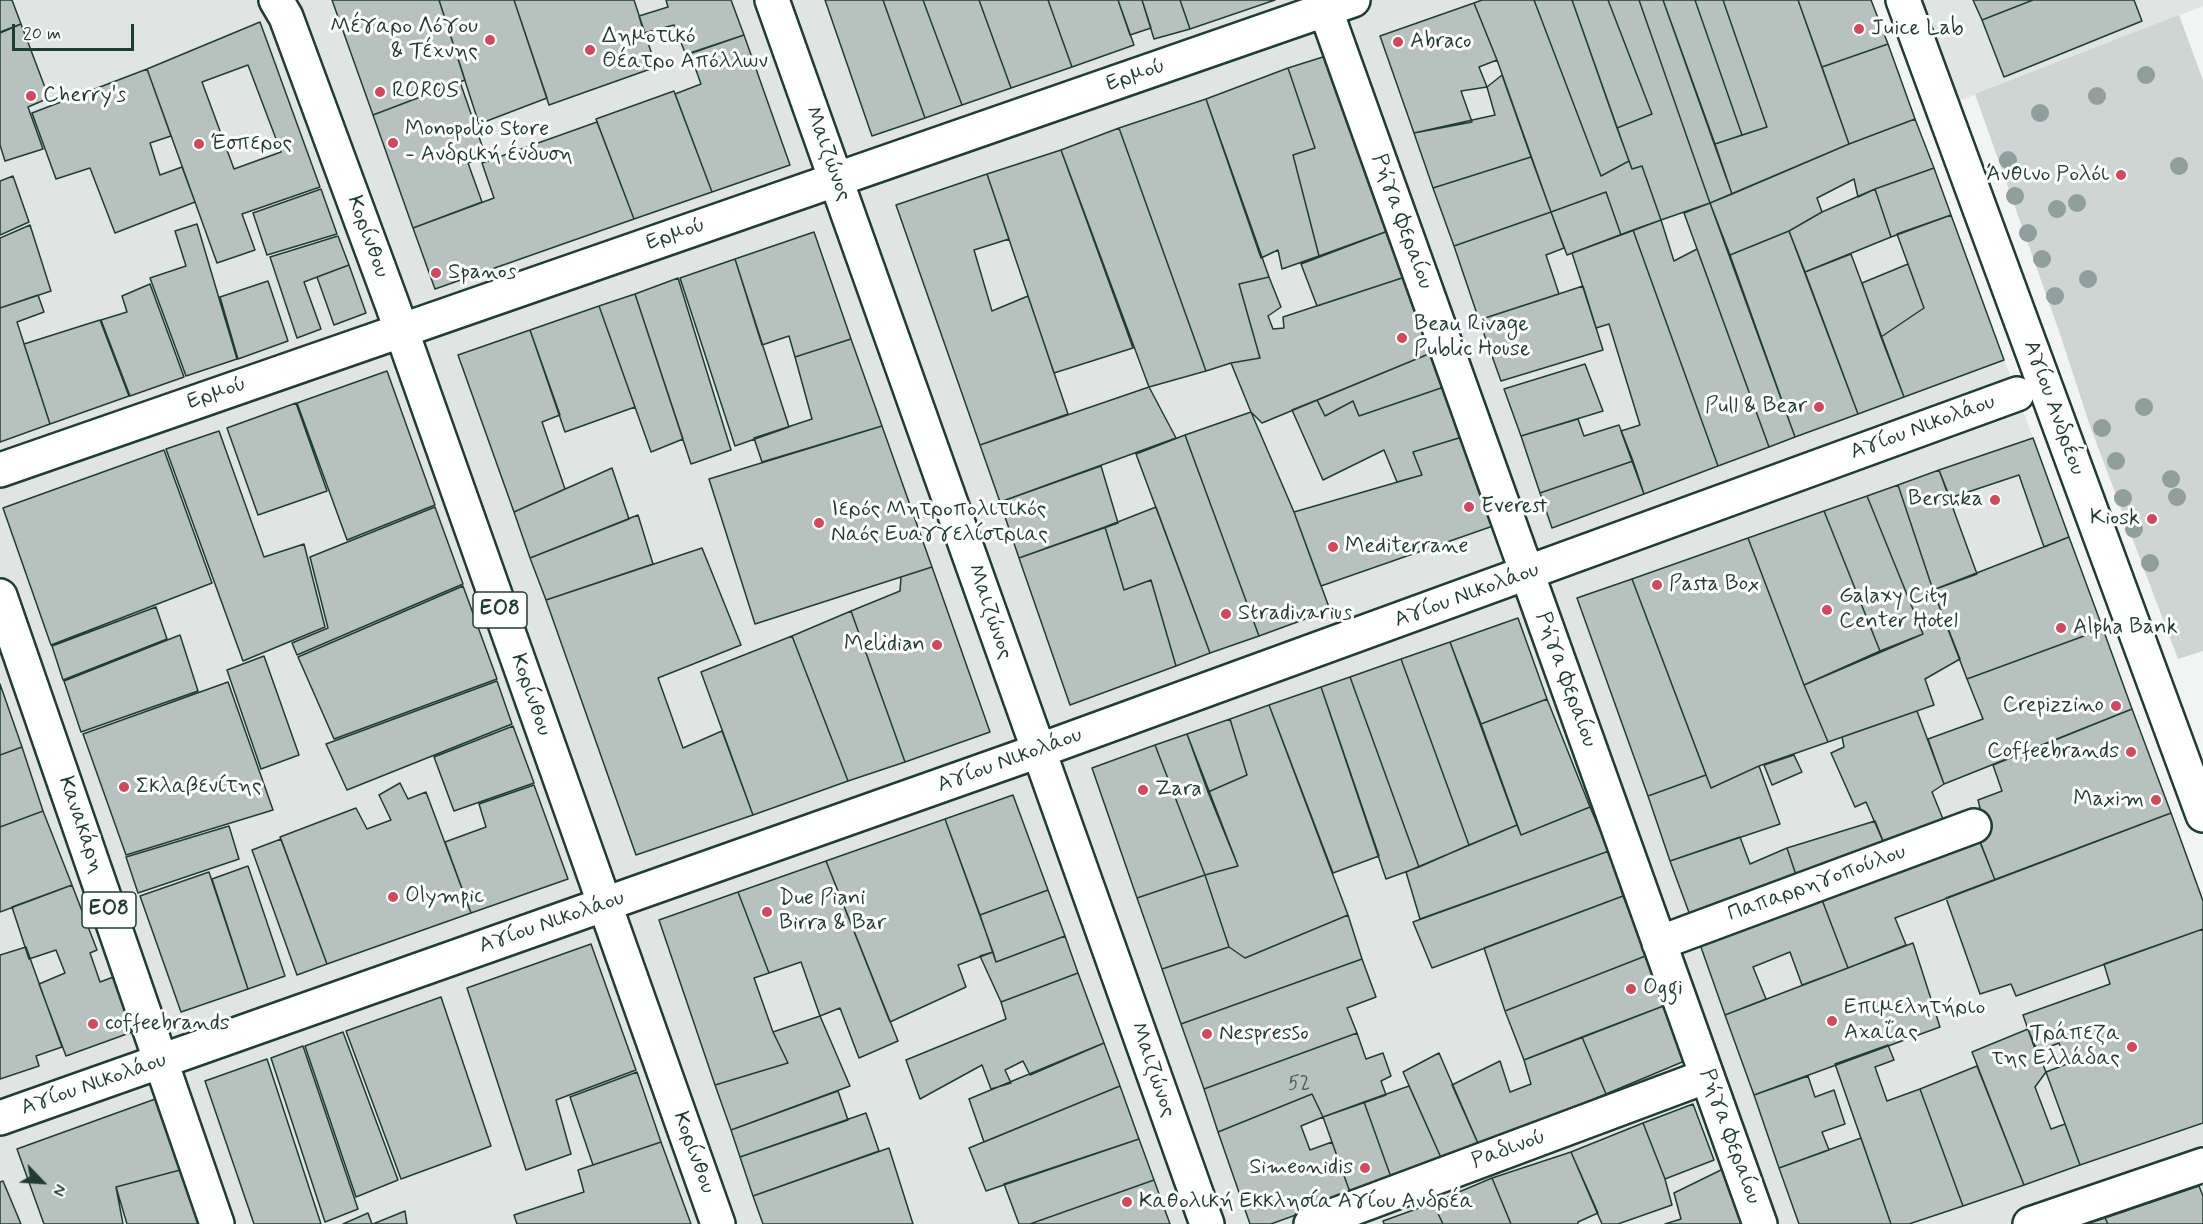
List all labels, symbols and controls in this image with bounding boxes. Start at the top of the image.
scale bar [15,12,136,50]
place label: Μέγαρο Λόγου & Τέχνης [330,14,478,66]
place label: Juice Lab [1871,16,1964,42]
text: 20 m [23,22,61,46]
marker: Juice Lab [1852,22,1866,36]
place label: Δημοτικό Θέατρο Απόλλων [602,24,768,76]
place label: Abraco [1410,29,1472,55]
marker: Μέγαρο Λόγου & Τέχνης [483,33,497,47]
marker: Abraco [1391,35,1405,49]
marker: Δημοτικό Θέατρο Απόλλων [583,43,597,57]
street label: Ερμού [1103,54,1169,98]
place label: ROROS [392,79,459,105]
place label: Cherry's [43,83,126,109]
marker: ROROS [373,85,387,99]
marker: Cherry's [24,89,38,103]
street label: Μαιζώνος [798,103,856,205]
place label: Monopolio Store - Ανδρική ένδυση [405,117,573,168]
place label: Έσπερος [211,131,292,157]
marker: Monopolio Store - Ανδρική ένδυση [386,136,400,150]
marker: Έσπερος [192,137,206,151]
street label: Ρήγα Φεραίου [1364,151,1438,293]
place label: Άνθινο Ρολόι [1986,162,2109,188]
marker: Άνθινο Ρολόι [2114,168,2128,182]
street label: Κορίνθου [340,192,394,282]
street label: Ερμού [643,213,709,257]
place label: Spanos [448,260,516,286]
marker: Spanos [429,266,443,280]
place label: Beau Rivage Public House [1414,312,1530,364]
marker: Beau Rivage Public House [1395,331,1409,345]
street label: Αγίου Ανδρέου [2016,337,2090,479]
street label: Ερμού [184,372,250,416]
street label: Αγίου Νικολάου [1847,390,1999,466]
place label: Pull & Bear [1705,394,1807,420]
marker: Pull & Bear [1812,400,1826,414]
place label: Bershka [1908,487,1983,513]
marker: Bershka [1988,493,2002,507]
place label: Everest [1481,494,1547,520]
place label: Ιερός Μητροπολιτικός Ναός Ευαγγελίστριας [831,497,1048,548]
marker: Everest [1462,500,1476,514]
place label: Kiosk [2090,506,2140,532]
marker: Kiosk [2145,512,2159,526]
marker: Ιερός Μητροπολιτικός Ναός Ευαγγελίστριας [812,516,826,530]
place label: Mediterrane [1345,534,1468,560]
marker: Mediterrane [1326,540,1340,554]
street label: Αγίου Νικολάου [1391,558,1543,634]
street label: Μαιζώνος [960,561,1018,663]
place label: Pasta Box [1669,572,1759,598]
marker: Pasta Box [1650,578,1664,592]
place label: Galaxy City Center Hotel [1839,584,1958,636]
road number: ΕΟ8 [473,592,527,628]
place label: Stradivarius [1238,601,1352,627]
marker: Galaxy City Center Hotel [1820,603,1834,617]
marker: Stradivarius [1219,607,1233,621]
street label: Ρήγα Φεραίου [1528,609,1602,751]
place label: Alpha Bank [2073,615,2178,641]
marker: Alpha Bank [2054,621,2068,635]
place label: Melidian [844,632,925,658]
marker: Melidian [930,638,944,652]
street label: Κορίνθου [504,650,556,740]
place label: Crepizzino [2002,693,2104,719]
marker: Crepizzino [2109,699,2123,713]
street label: Αγίου Νικολάου [934,723,1086,799]
place label: Coffeebrands [1987,739,2119,765]
marker: Coffeebrands [2124,745,2138,759]
street label: Κανακάρη [51,773,109,877]
place label: Σκλαβενίτης [136,774,262,800]
place label: Zara [1155,777,1202,803]
marker: Σκλαβενίτης [117,780,131,794]
marker: Zara [1136,783,1150,797]
place label: Maxim [2073,787,2144,813]
marker: Maxim [2149,793,2163,807]
street label: Παπαρρηγοπούλου [1724,840,1910,928]
place label: Olympic [405,884,484,910]
street label: Αγίου Νικολάου [476,886,628,960]
place label: Due Piani Birra & Bar [779,886,886,938]
marker: Olympic [386,890,400,904]
road number: ΕΟ8 [82,892,136,928]
marker: Due Piani Birra & Bar [760,905,774,919]
place label: Oggi [1643,976,1683,1002]
marker: Oggi [1624,982,1638,996]
place label: Επιμελητήριο Αχαΐας [1844,995,1985,1046]
place label: coffeebrands [105,1011,230,1037]
marker: Επιμελητήριο Αχαΐας [1825,1014,1839,1028]
marker: coffeebrands [86,1017,100,1031]
street label: Μαιζώνος [1123,1019,1181,1121]
place label: Nespresso [1219,1021,1309,1047]
place label: Τράπεζα της Ελλάδας [1992,1021,2120,1072]
marker: Nespresso [1200,1027,1214,1041]
marker: Τράπεζα της Ελλάδας [2125,1040,2139,1054]
street label: Αγίου Νικολάου [18,1048,170,1122]
street label: Ρήγα Φεραίου [1692,1066,1766,1208]
house number: 52 [1288,1073,1310,1097]
street label: Κορίνθου [666,1108,720,1198]
street label: Ραδινού [1468,1124,1550,1176]
north arrow [12,1152,72,1212]
place label: Simeonidis [1249,1155,1353,1181]
marker: Simeonidis [1358,1161,1372,1175]
text: N [47,1181,71,1199]
place label: Καθολική Εκκλησία Αγίου Ανδρέα [1139,1189,1473,1215]
marker: Καθολική Εκκλησία Αγίου Ανδρέα [1120,1195,1134,1209]

